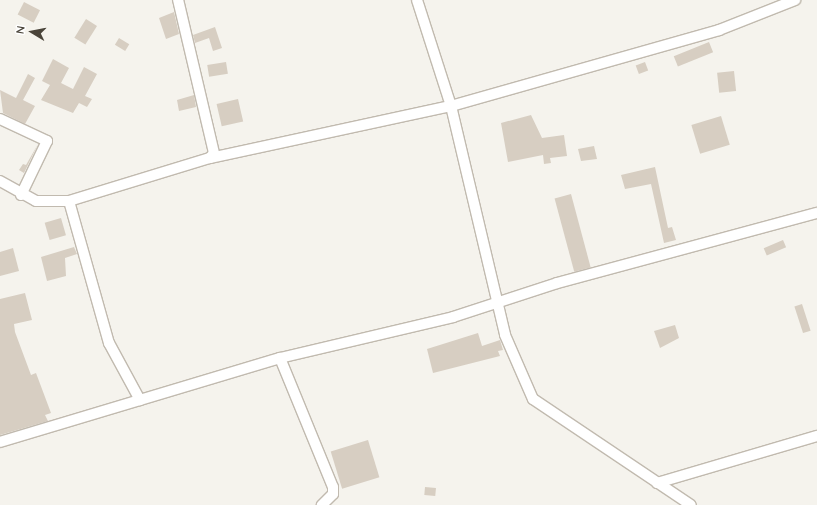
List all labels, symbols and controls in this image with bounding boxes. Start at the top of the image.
north arrow [12,12,52,52]
text: N [13,25,28,35]

